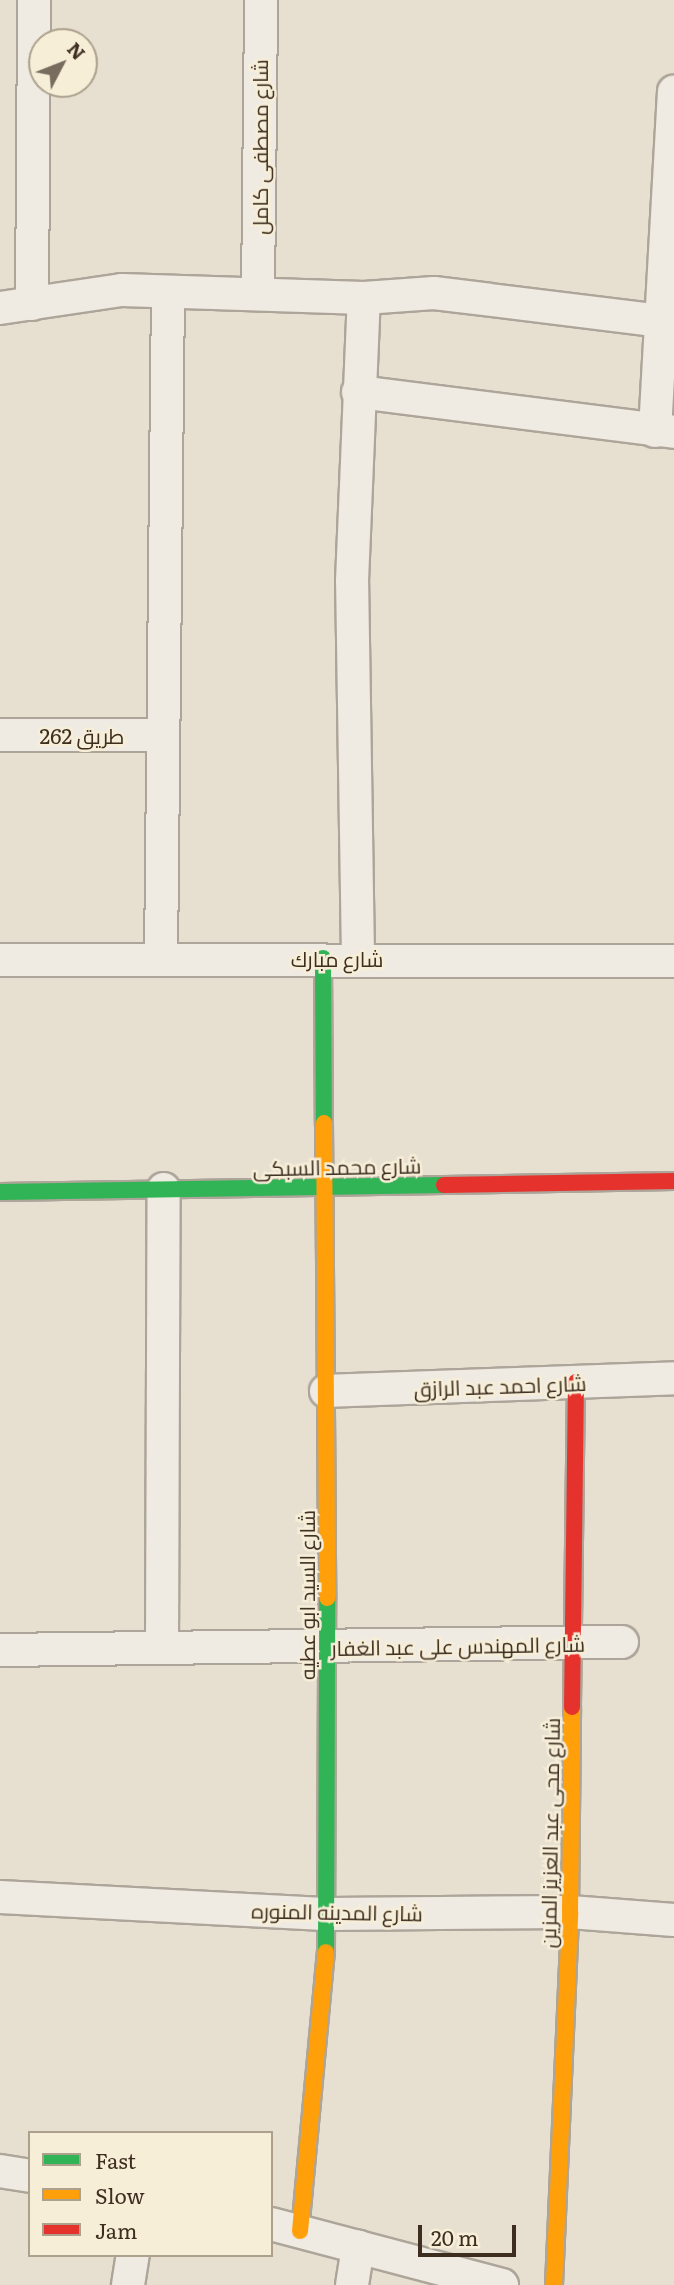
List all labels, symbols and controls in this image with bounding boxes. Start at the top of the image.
north arrow [28,28,98,98]
text: N [61,35,93,66]
street label: شارع مصطفى كامل [246,59,272,235]
street label: طريق 262 [40,722,124,748]
street label: شارع مبارك [291,945,383,971]
street label: شارع محمد السبكى [252,1152,422,1180]
street label: شارع احمد عبد الرازق [413,1369,587,1401]
street label: شارع السيد ابو عطيه [293,1510,319,1680]
street label: شارع المهندس على عبد الغفار [331,1630,585,1660]
street label: شارع محى عبد العزيز المزين [534,1718,564,1948]
street label: شارع المدينه المنوره [251,1897,423,1925]
legend [28,2131,273,2257]
text: Fast [95,2144,136,2175]
text: Slow [95,2179,145,2210]
scale bar [422,2212,520,2256]
text: Jam [95,2214,137,2245]
text: 20 m [431,2221,478,2252]

